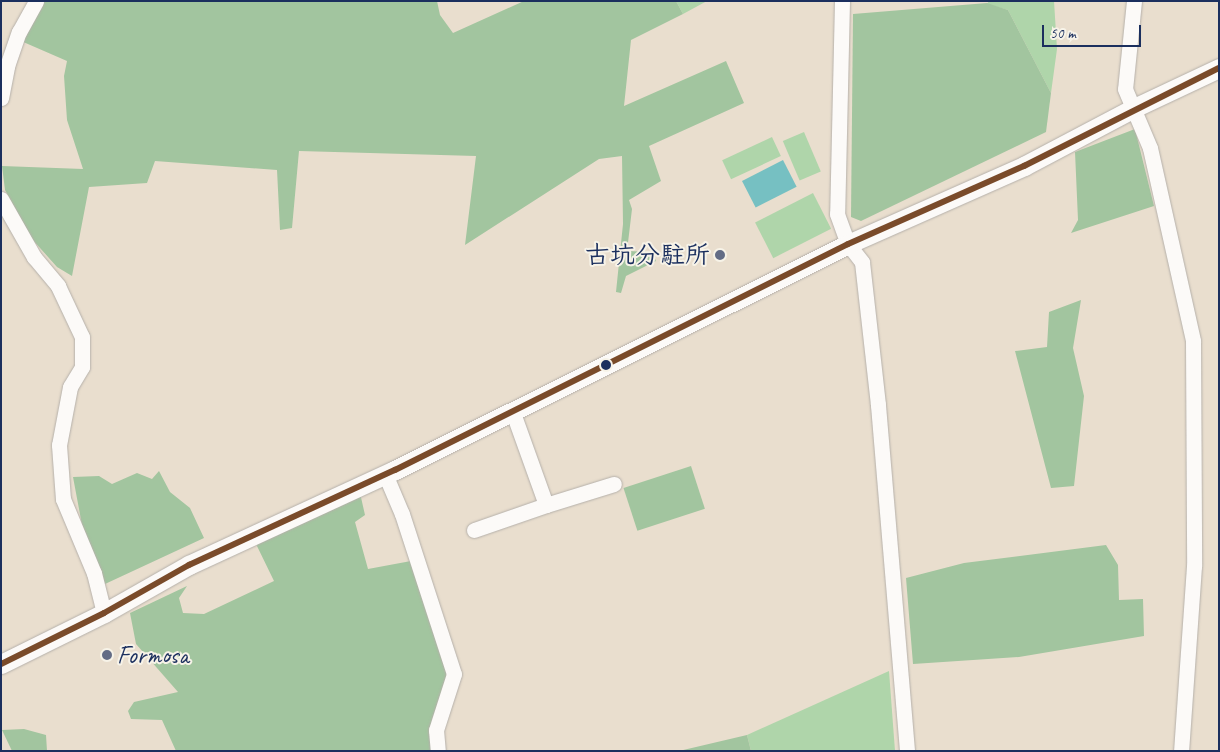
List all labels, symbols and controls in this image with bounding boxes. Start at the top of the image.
scale bar [1045,15,1144,47]
text: 50 m [1050,24,1076,43]
place label: 古坑分駐所 [585,240,710,270]
marker: 古坑分駐所 [714,249,726,261]
unlabelled marker [601,360,611,370]
place label: Formosa [117,640,189,670]
marker: Formosa [101,649,113,661]

